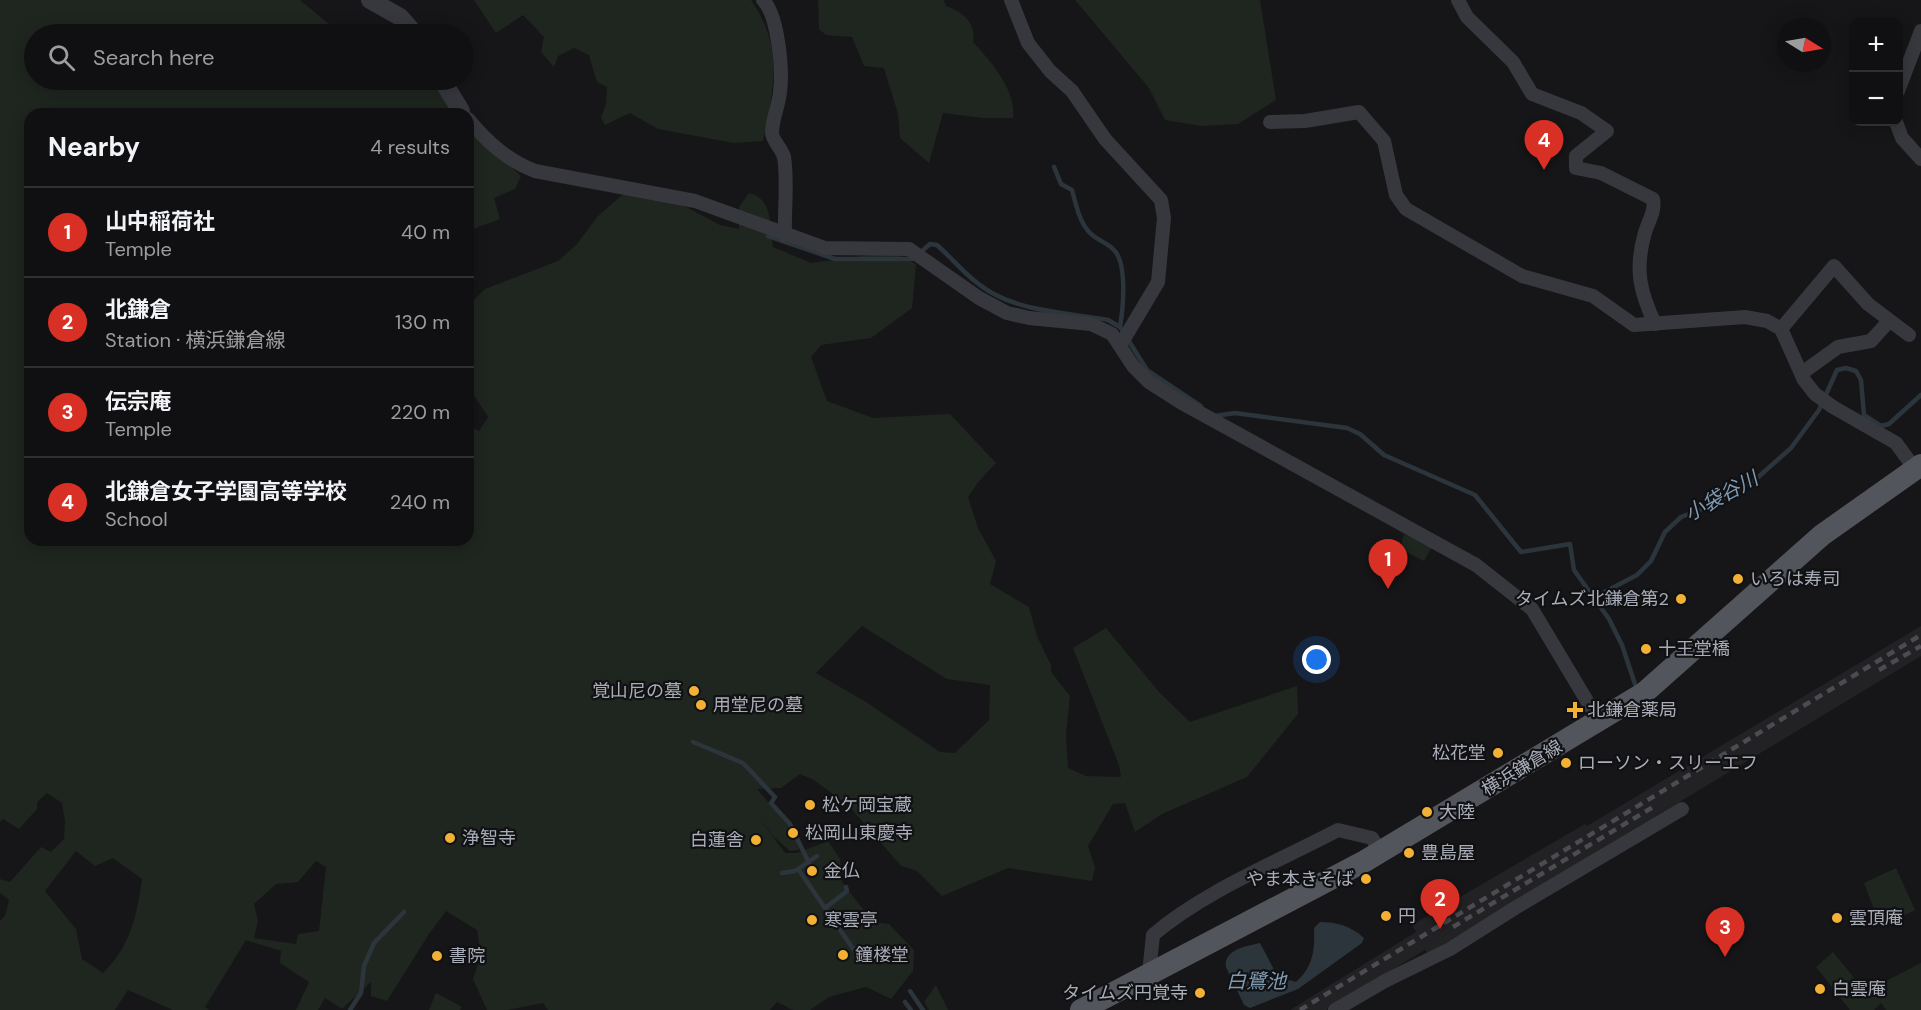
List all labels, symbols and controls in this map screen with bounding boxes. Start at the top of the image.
north arrow [1777,18,1831,72]
map controls [1849,18,1903,126]
button: + [1849,18,1903,72]
search box [24,24,474,90]
icon: search [45,41,78,74]
text: Search here [93,43,214,72]
button: − [1849,72,1903,126]
pin: 4 [1524,120,1564,170]
text: Nearby [48,130,140,164]
text: 4 results [370,134,450,160]
text: 山中稲荷社 [105,207,215,236]
text: 1 [64,219,71,245]
text: 40 m [401,219,450,245]
text: Temple [105,236,172,262]
text: 北鎌倉 [105,295,171,324]
text: 2 [62,309,73,335]
text: 130 m [395,309,450,335]
text: Station · 横浜鎌倉線 [105,327,286,353]
text: 伝宗庵 [105,387,171,416]
text: 3 [61,399,74,425]
text: 220 m [390,399,450,425]
text: Temple [105,416,172,442]
water label: 小袋谷川 [1680,464,1764,527]
text: 北鎌倉女子学園高等学校 [105,477,347,506]
text: 4 [61,489,74,515]
text: 240 m [390,489,450,515]
text: School [105,506,168,532]
pin: 1 [1368,540,1408,589]
place label: いろは寿司 [1750,567,1840,591]
marker: いろは寿司 [1731,572,1745,586]
place label: タイムズ北鎌倉第2 [1515,587,1669,611]
marker: タイムズ北鎌倉第2 [1674,592,1688,606]
place label: 十王堂橋 [1658,637,1730,661]
marker: 十王堂橋 [1639,642,1653,656]
your location [1302,645,1331,674]
place label: 覚山尼の墓 [592,679,682,703]
marker: 覚山尼の墓 [687,684,701,698]
place label: 用堂尼の墓 [713,693,803,717]
marker: 用堂尼の墓 [694,698,708,712]
place label: 北鎌倉薬局 [1587,698,1677,722]
marker: 北鎌倉薬局 [1568,703,1582,717]
street label: 横浜鎌倉線 [1477,735,1567,801]
place label: 松花堂 [1432,741,1486,765]
marker: 松花堂 [1491,746,1505,760]
place label: ローソン・スリーエフ [1578,751,1758,775]
marker: ローソン・スリーエフ [1559,756,1573,770]
place label: 松ケ岡宝蔵 [822,793,912,817]
marker: 松ケ岡宝蔵 [803,798,817,812]
place label: 大陸 [1439,800,1475,824]
marker: 大陸 [1420,805,1434,819]
place label: 松岡山東慶寺 [805,821,913,845]
place label: 浄智寺 [462,826,516,850]
marker: 松岡山東慶寺 [786,826,800,840]
place label: 白蓮舎 [690,828,744,852]
marker: 浄智寺 [443,831,457,845]
marker: 白蓮舎 [749,833,763,847]
place label: 豊島屋 [1421,841,1475,865]
marker: 豊島屋 [1402,846,1416,860]
place label: 金仏 [824,859,860,883]
marker: 金仏 [805,864,819,878]
place label: やま本きそば [1246,867,1354,891]
marker: やま本きそば [1359,872,1373,886]
pin: 2 [1420,880,1460,929]
place label: 円 [1398,904,1416,928]
place label: 雲頂庵 [1849,906,1903,930]
place label: 寒雲亭 [824,908,878,932]
pin: 3 [1706,908,1744,957]
marker: 円 [1379,909,1393,923]
marker: 雲頂庵 [1830,911,1844,925]
marker: 寒雲亭 [805,913,819,927]
place label: 鐘楼堂 [855,943,909,967]
place label: 書院 [449,944,485,968]
marker: 鐘楼堂 [836,948,850,962]
marker: 書院 [430,949,444,963]
water label: 白鷺池 [1226,968,1288,994]
place label: 白雲庵 [1832,977,1886,1001]
place label: タイムズ円覚寺 [1062,981,1188,1005]
marker: 白雲庵 [1813,982,1827,996]
marker: タイムズ円覚寺 [1193,986,1207,1000]

